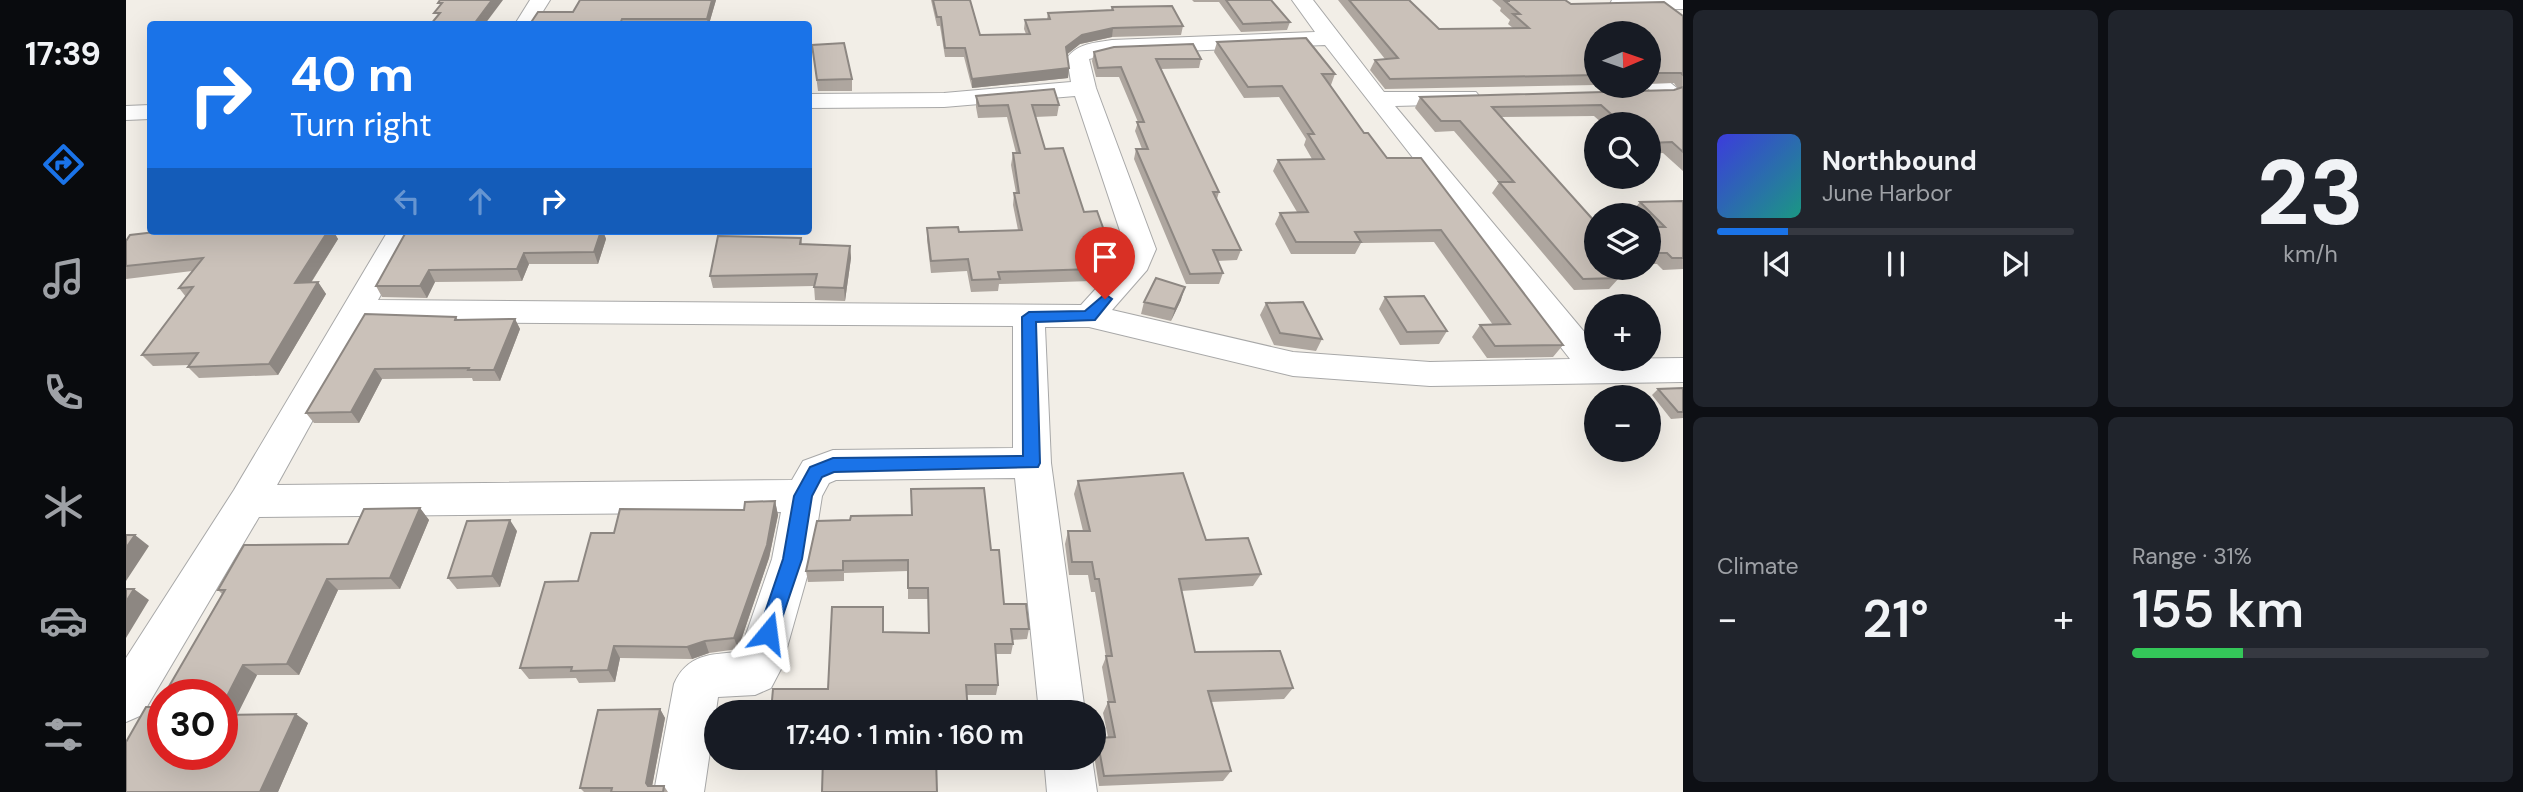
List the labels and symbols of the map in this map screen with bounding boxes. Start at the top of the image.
north arrow [1584,21,1661,98]
pin [1075,227,1135,299]
position arrow [731,596,805,670]
speed limit sign: 30 [147,679,238,770]

